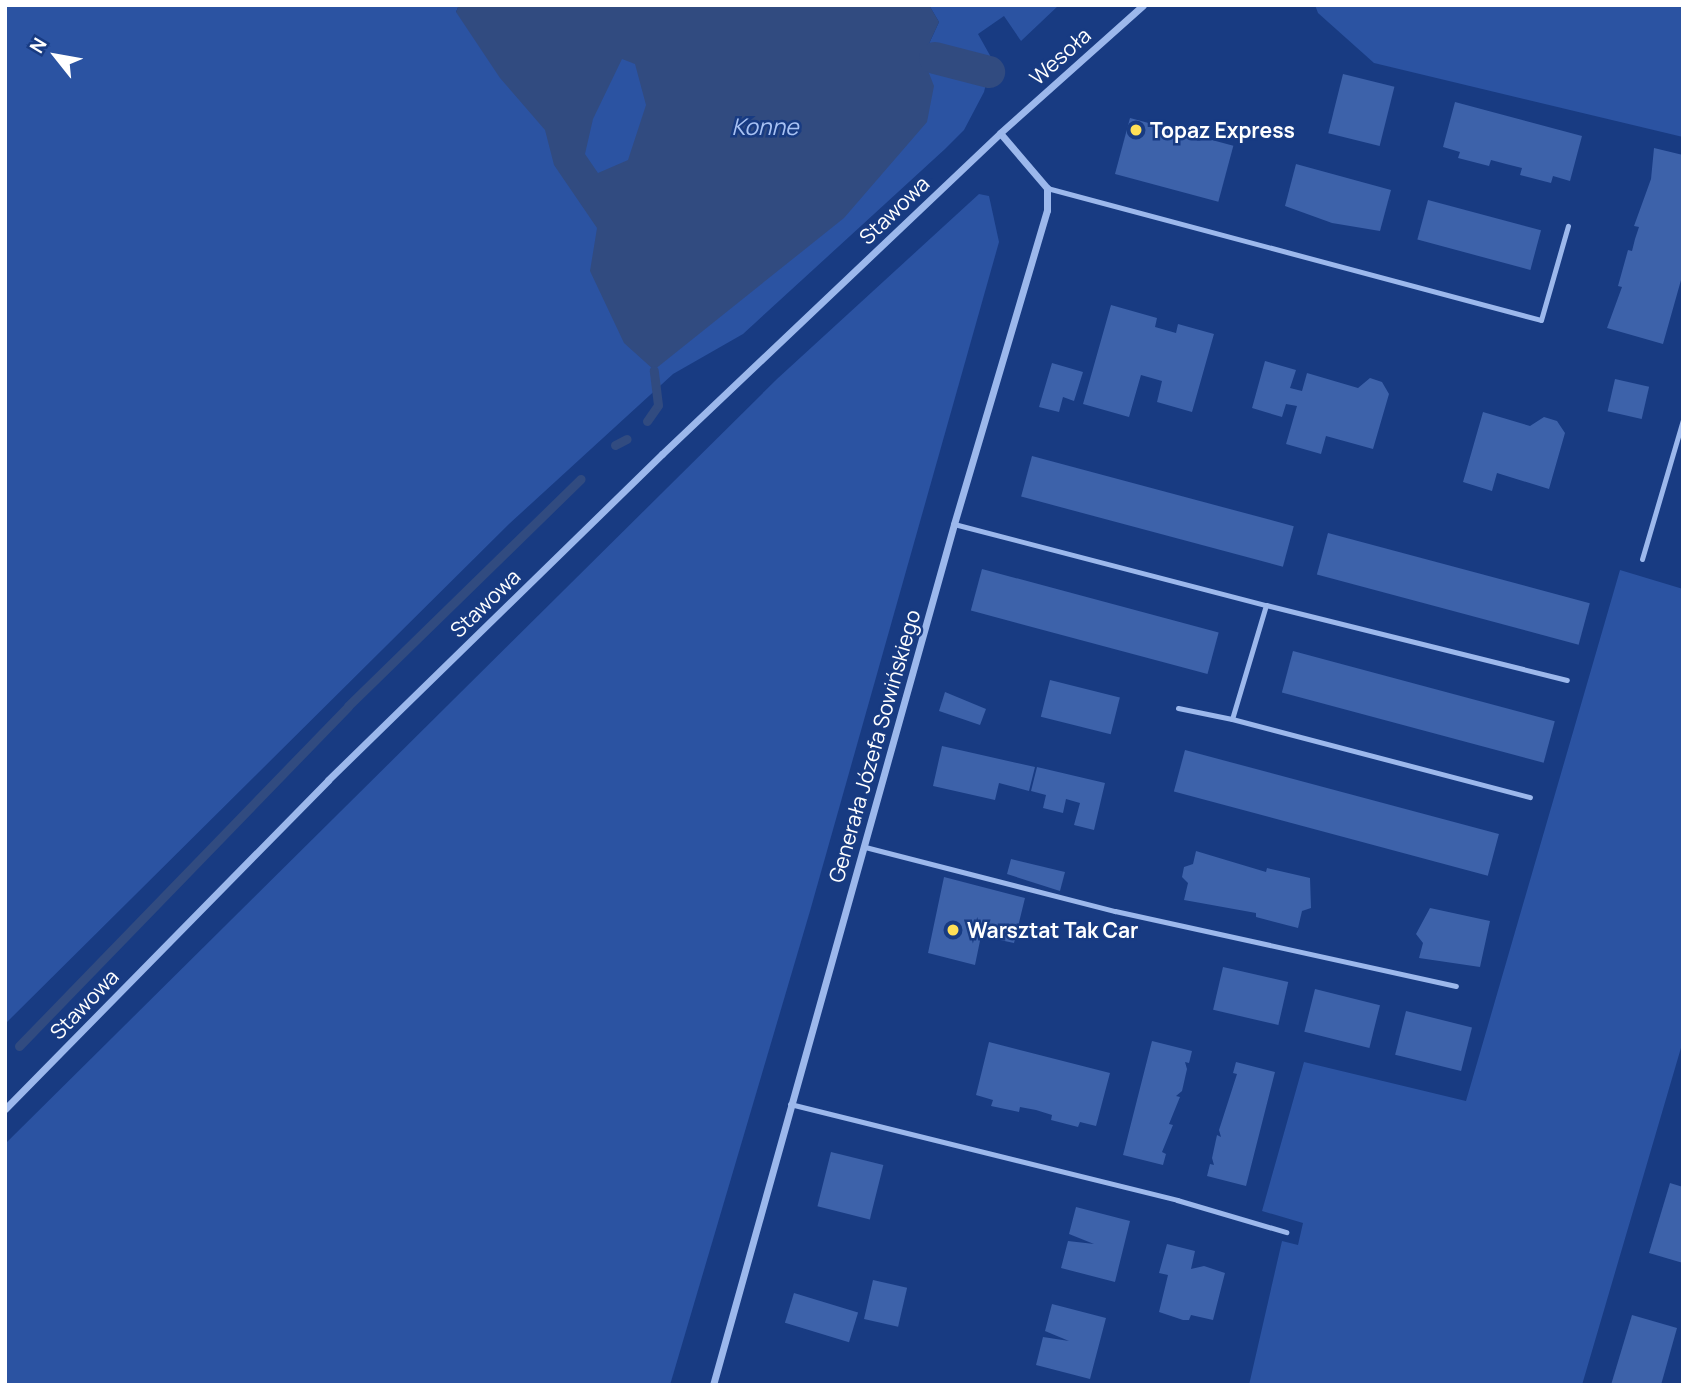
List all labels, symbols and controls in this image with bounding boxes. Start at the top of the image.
north arrow [21,21,91,91]
street label: Wesoła [1024,22,1096,90]
text: N [23,33,53,58]
water label: Konne [731,112,799,140]
place label: Topaz Express [1150,117,1295,143]
marker: Topaz Express [1128,122,1144,138]
street label: Stawowa [854,171,934,249]
street label: Stawowa [445,564,525,642]
street label: Generała Józefa Sowińskiego [823,607,925,885]
place label: Warsztat Tak Car [967,917,1138,943]
marker: Warsztat Tak Car [945,922,961,938]
street label: Stawowa [45,964,123,1044]

